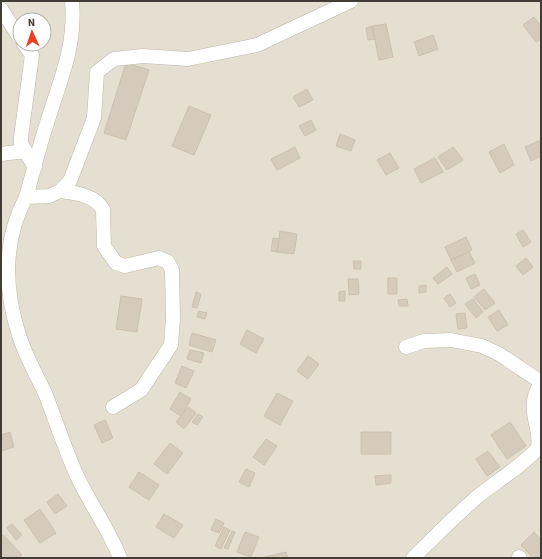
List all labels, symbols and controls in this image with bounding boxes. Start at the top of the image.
north arrow [12,12,52,52]
text: N [27,15,36,30]

